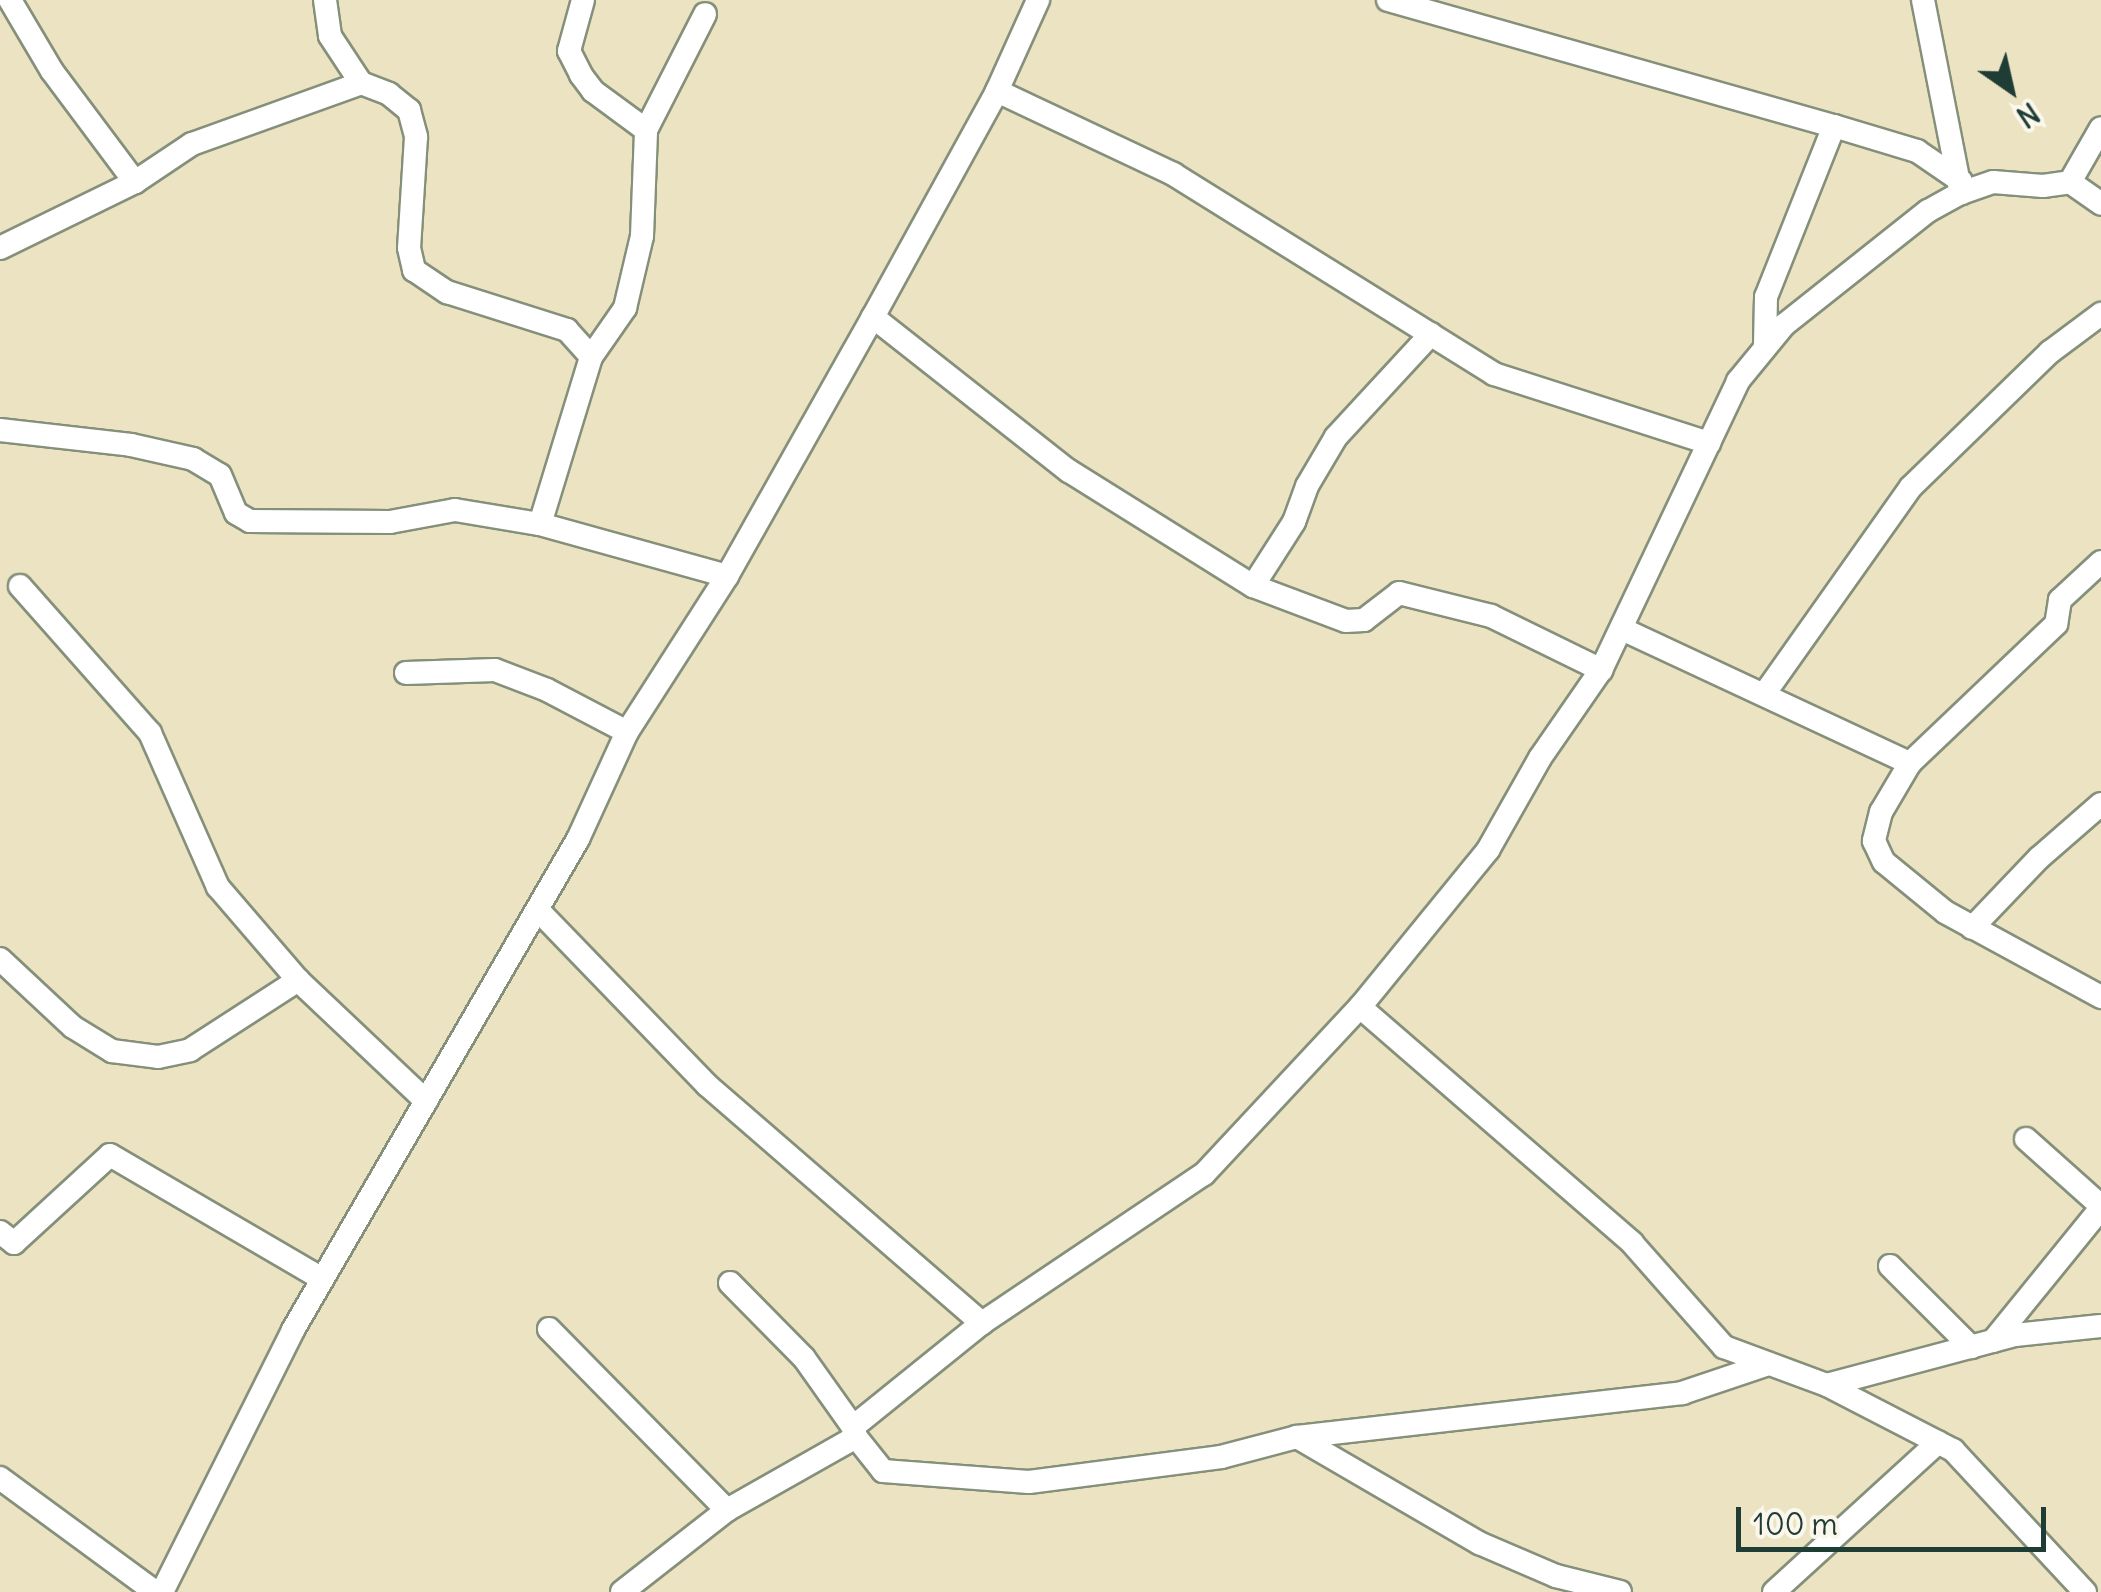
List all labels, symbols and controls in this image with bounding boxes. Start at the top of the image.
north arrow [1961,40,2061,140]
text: N [2010,95,2046,135]
scale bar [1741,1487,2051,1549]
text: 100 m [1753,1505,1838,1543]

